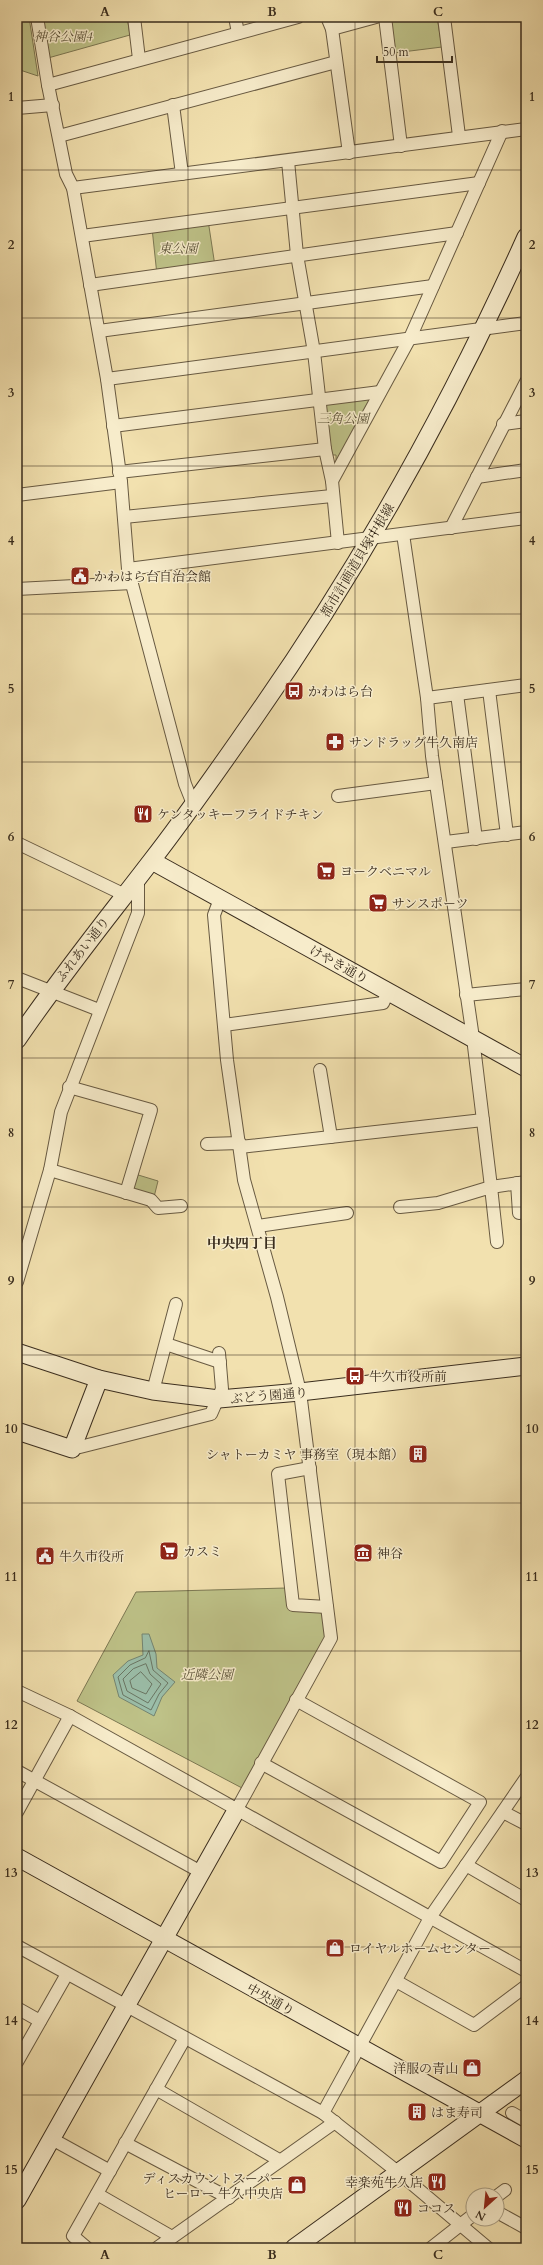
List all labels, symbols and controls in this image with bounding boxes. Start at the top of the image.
text: A [100,3,110,21]
text: B [267,3,277,21]
text: C [433,3,443,21]
park label: 神谷公園4 [34,28,93,46]
scale bar [377,38,452,64]
text: 50 m [383,44,410,60]
text: 1 [8,88,14,106]
text: 1 [529,88,535,106]
text: 2 [8,236,15,254]
text: 2 [529,236,536,254]
park label: 東公園 [158,240,199,258]
text: 3 [8,384,15,402]
text: 3 [529,384,536,402]
park label: 三角公園 [317,410,371,428]
street label: 都市計画道貝塚中根線 [317,500,399,621]
text: 4 [8,532,15,550]
text: 4 [529,532,536,550]
public building icon: かわはら台自治会館 [69,565,91,587]
place label: かわはら台自治会館 [94,568,211,586]
text: 5 [8,680,14,698]
bus stop icon: かわはら台 [283,680,305,702]
text: 5 [529,680,535,698]
place label: かわはら台 [308,683,373,701]
pharmacy icon: サンドラッグ牛久南店 [324,731,346,753]
place label: サンドラッグ牛久南店 [349,734,478,752]
restaurant icon: ケンタッキーフライドチキン [132,803,154,825]
place label: ケンタッキーフライドチキン [157,806,324,824]
text: 6 [8,828,15,846]
text: 6 [529,828,536,846]
supermarket icon: ヨークベニマル [315,860,337,882]
place label: ヨークベニマル [340,863,431,881]
supermarket icon: サンスポーツ [367,892,389,914]
place label: サンスポーツ [392,895,468,913]
street label: ふれあい通り [52,913,114,986]
street label: けやき通り [306,941,371,989]
text: 7 [8,976,15,994]
text: 7 [529,976,536,994]
text: 8 [8,1124,14,1142]
text: 8 [529,1124,535,1142]
district label: 中央四丁目 [207,1234,277,1253]
text: 9 [8,1272,15,1290]
text: 9 [529,1272,536,1290]
bus stop icon: 牛久市役所前 [344,1365,366,1387]
place label: 牛久市役所前 [369,1368,447,1386]
street label: ぶどう園通り [229,1384,309,1408]
text: 10 [4,1420,18,1438]
text: 10 [525,1420,539,1438]
building icon: シャトーカミヤ 事務室（現本館） [407,1443,429,1465]
place label: シャトーカミヤ 事務室（現本館） [206,1446,404,1464]
supermarket icon: カスミ [158,1540,180,1562]
museum icon: 神谷 [352,1542,374,1564]
place label: カスミ [183,1543,222,1561]
public building icon: 牛久市役所 [34,1545,56,1567]
place label: 神谷 [377,1545,403,1563]
place label: 牛久市役所 [59,1548,124,1566]
text: 11 [4,1568,18,1586]
text: 11 [525,1568,539,1586]
park label: 近隣公園 [181,1666,235,1684]
text: 12 [4,1716,18,1734]
text: 12 [525,1716,539,1734]
text: 13 [4,1864,18,1882]
text: 13 [525,1864,539,1882]
shop icon: ロイヤルホームセンター [324,1937,346,1959]
place label: ロイヤルホームセンター [349,1940,491,1958]
street label: 中央通り [243,1979,298,2020]
text: 14 [4,2012,18,2030]
text: 14 [525,2012,539,2030]
shop icon: 洋服の青山 [461,2057,483,2079]
place label: 洋服の青山 [393,2060,458,2078]
building icon: はま寿司 [406,2101,428,2123]
place label: はま寿司 [431,2104,483,2122]
text: 15 [4,2161,18,2179]
text: 15 [525,2161,539,2179]
place label: ディスカウントスーパー ヒーロー 牛久中央店 [142,2170,283,2203]
restaurant icon: 幸楽苑牛久店 [426,2171,448,2193]
shop icon: ディスカウントスーパー ヒーロー 牛久中央店 [286,2174,308,2196]
place label: 幸楽苑牛久店 [345,2174,423,2192]
north arrow [465,2187,505,2227]
restaurant icon: ココス [392,2197,414,2219]
place label: ココス [417,2200,456,2218]
text: N [473,2206,488,2224]
text: A [100,2246,110,2264]
text: B [267,2246,277,2264]
text: C [433,2246,443,2264]

